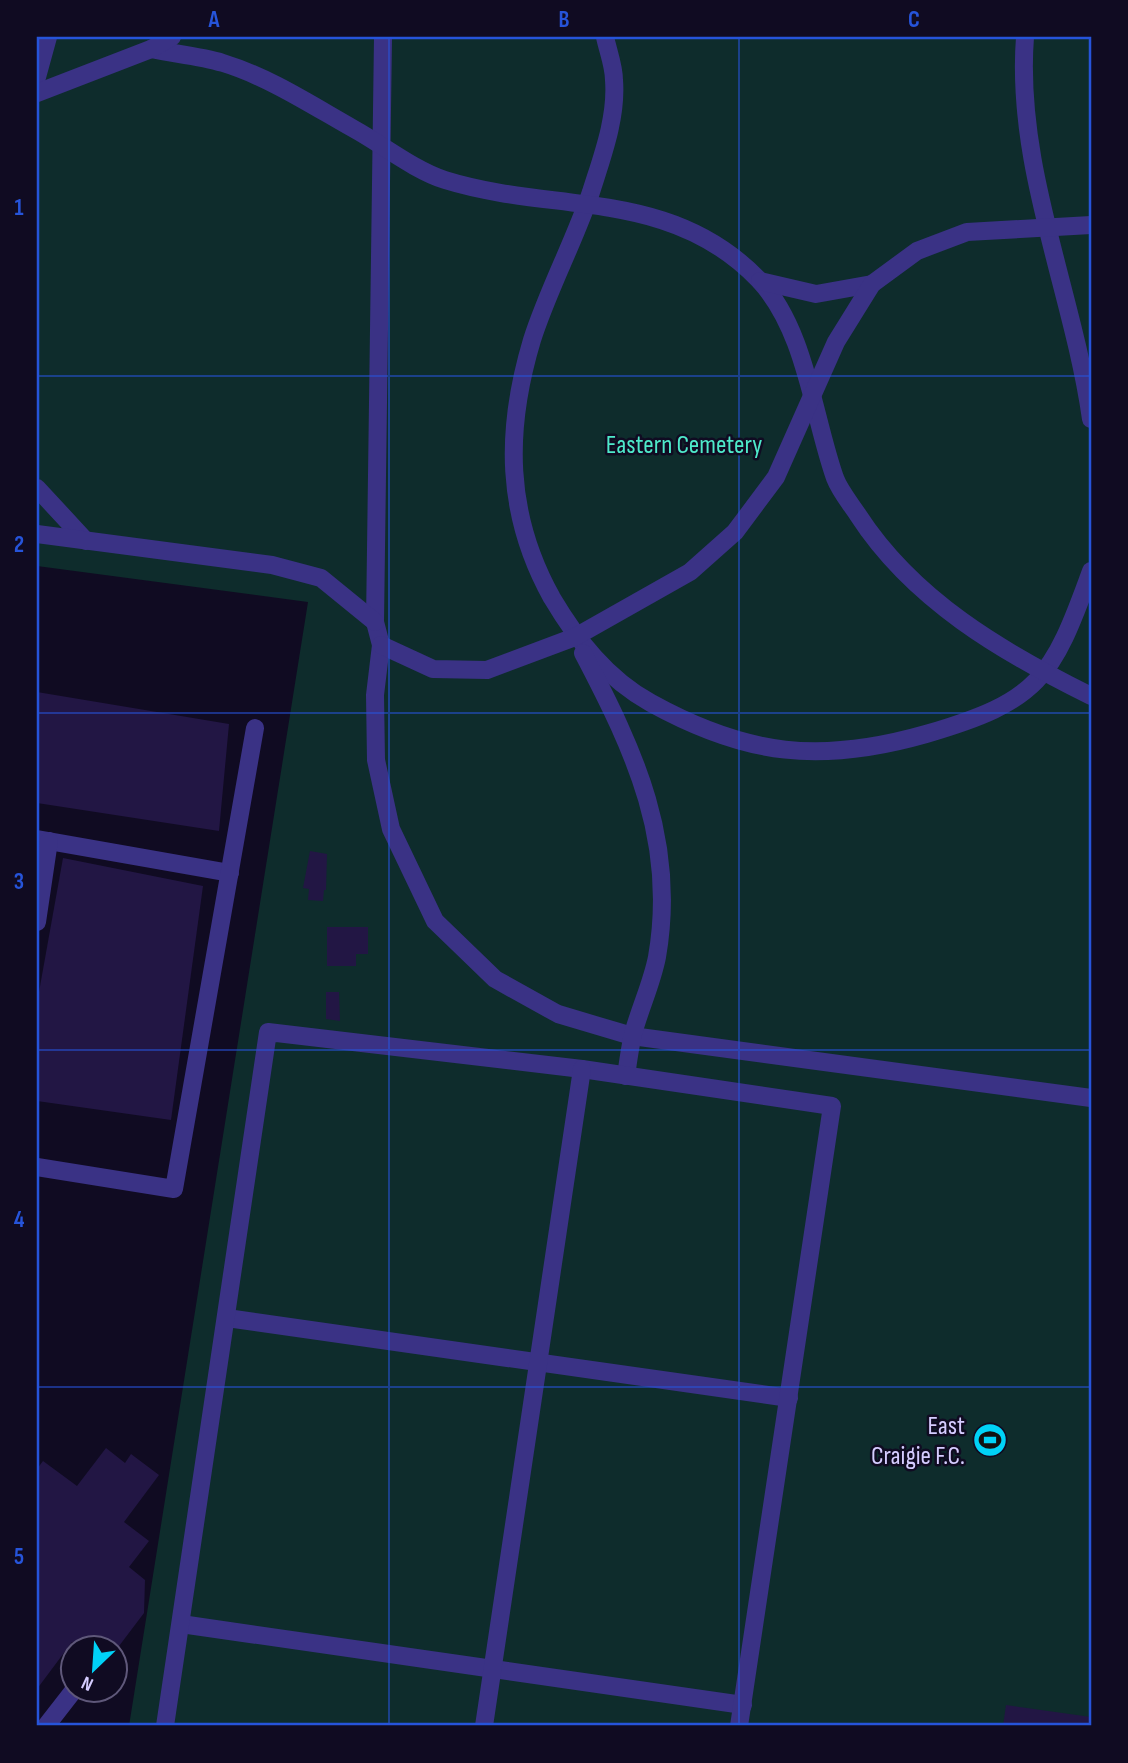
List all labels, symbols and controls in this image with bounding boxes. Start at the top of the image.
text: A [208,6,221,34]
text: B [559,6,570,34]
text: C [908,6,920,34]
text: 1 [14,194,24,222]
park label: Eastern Cemetery [606,430,762,461]
text: 2 [14,531,24,559]
text: 3 [14,868,24,896]
text: 4 [14,1206,25,1234]
place label: East Craigie F.C. [871,1411,965,1472]
sports icon: East Craigie F.C. [971,1421,1009,1459]
text: 5 [14,1543,24,1571]
north arrow [60,1634,130,1704]
text: N [78,1670,97,1696]

